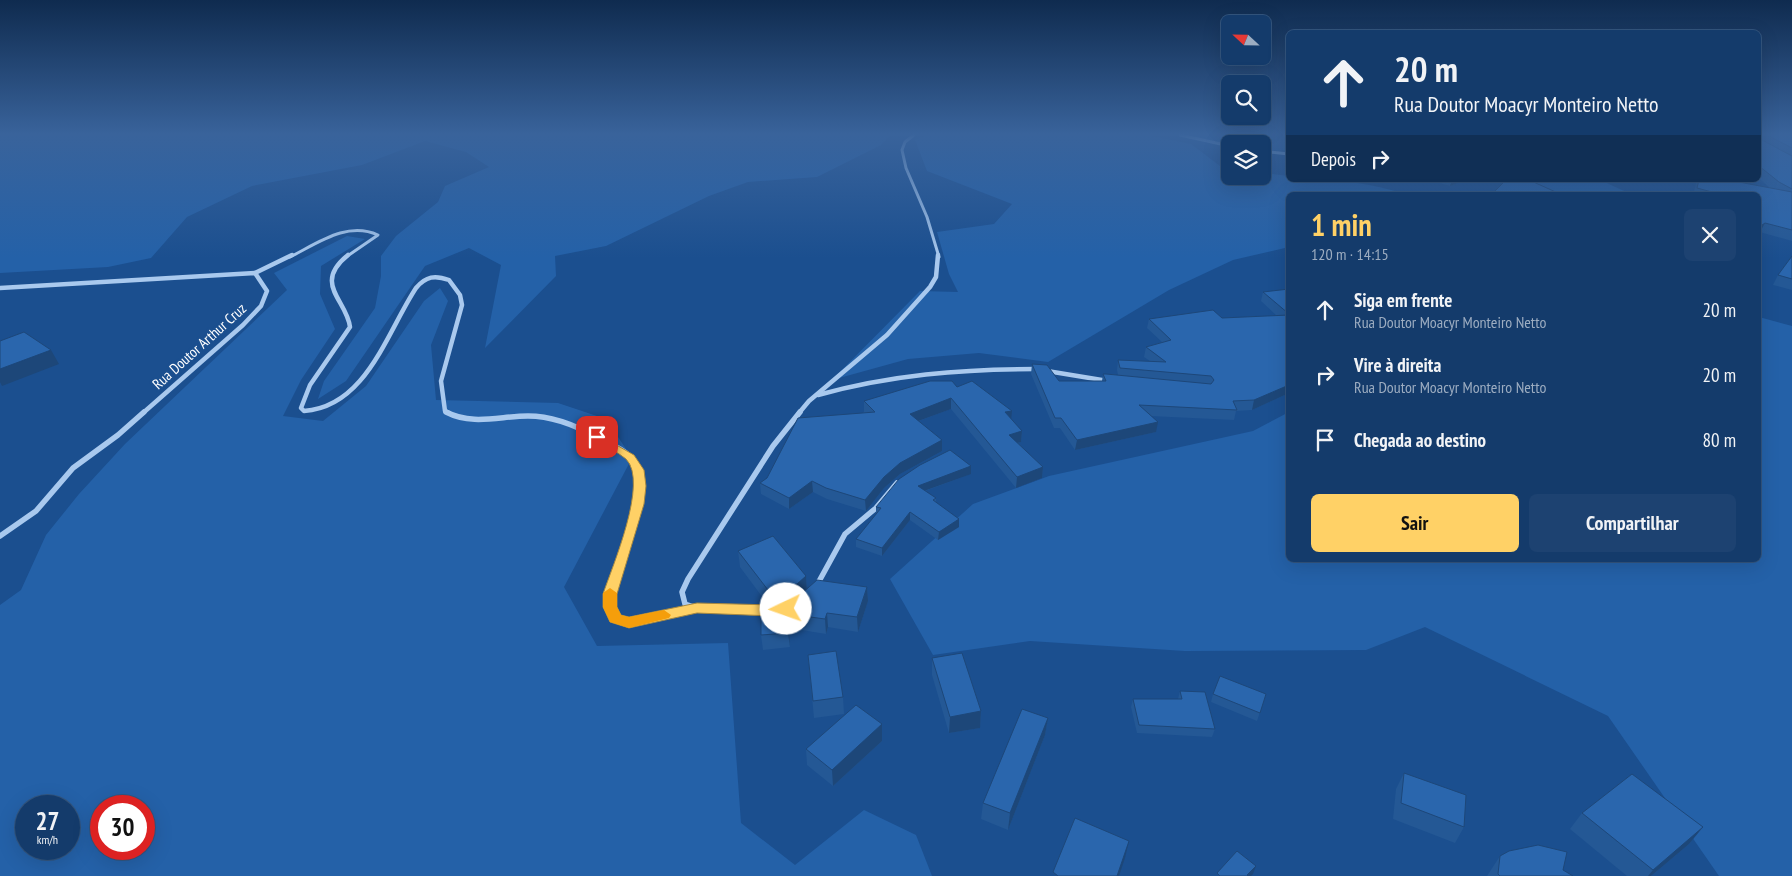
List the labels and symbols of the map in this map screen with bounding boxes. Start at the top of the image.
north arrow [1221,15,1271,65]
street label: Rua Doutor Arthur Cruz [148,299,250,393]
pin [576,416,618,458]
position arrow [759,582,811,634]
speed limit sign: 30 [90,795,155,860]

